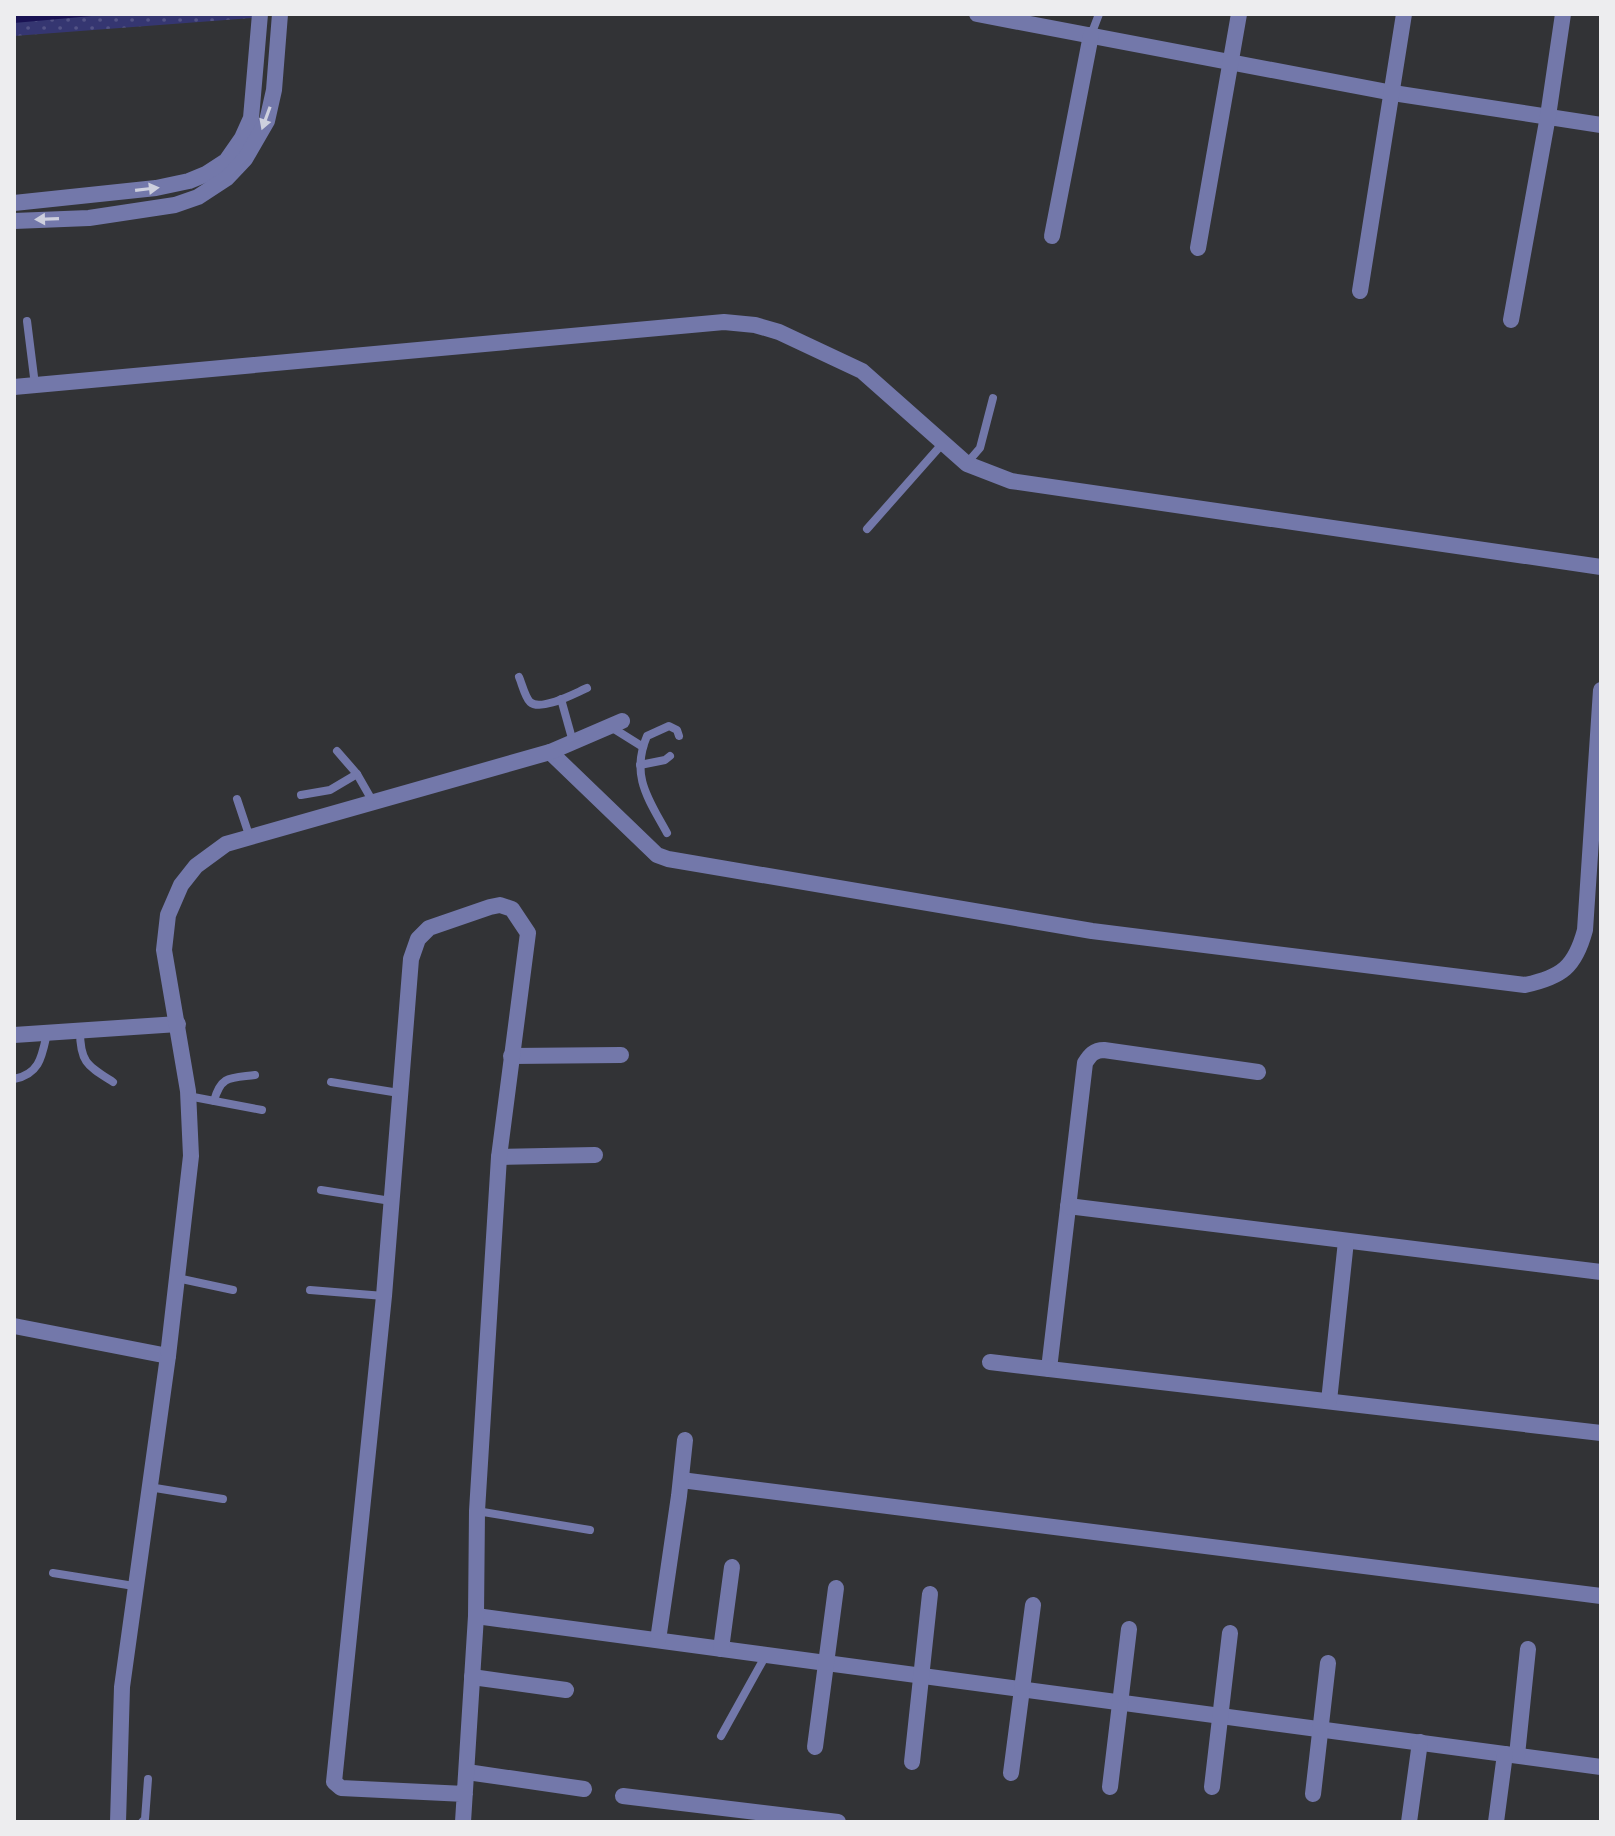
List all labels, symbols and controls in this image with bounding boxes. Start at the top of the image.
one-way arrow [259,106,271,130]
one-way arrow [135,182,160,195]
one-way arrow [34,213,59,226]

